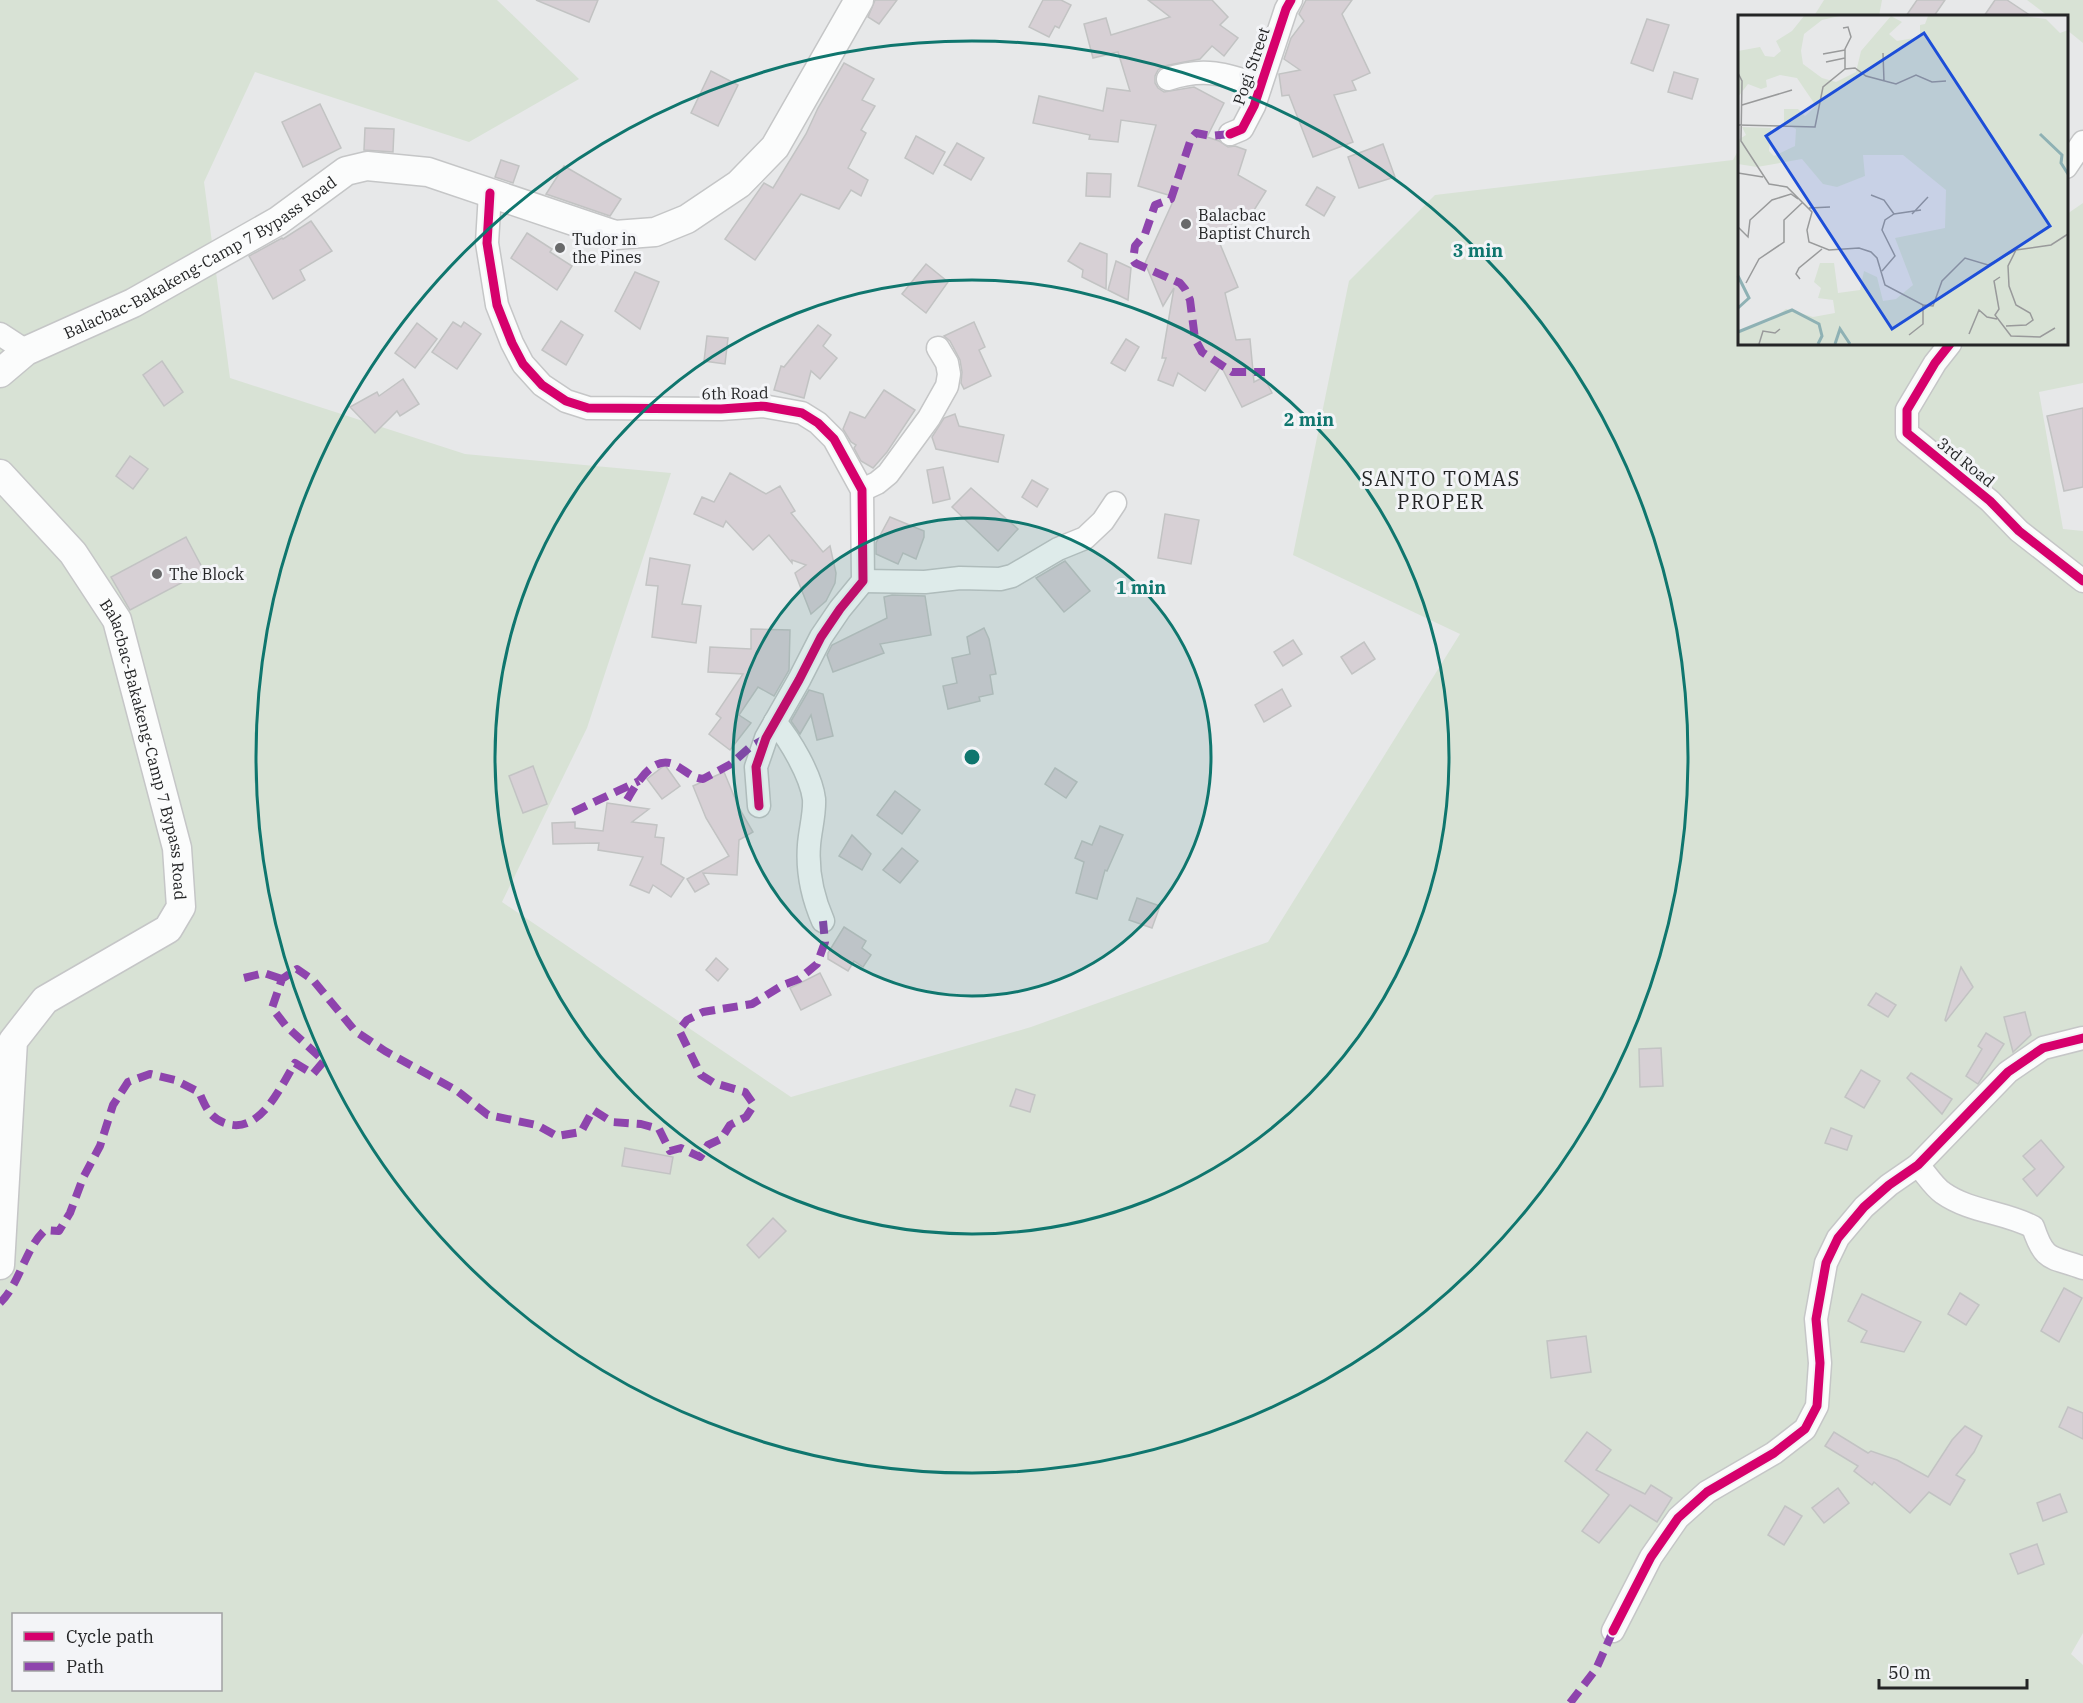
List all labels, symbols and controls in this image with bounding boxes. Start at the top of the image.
inset map [1738,15,2068,345]
street label: Pogi Street [1228,24,1274,108]
street label: Balacbac-Bakakeng-Camp 7 Bypass Road [60,171,340,343]
place label: Balacbac Baptist Church [1198,205,1311,243]
marker: Balacbac Baptist Church [1179,217,1193,231]
place label: Tudor in the Pines [572,229,642,267]
text: 3 min [1453,239,1503,262]
marker: Tudor in the Pines [553,241,567,255]
street label: 6th Road [701,382,769,404]
text: 2 min [1284,408,1334,431]
street label: 3rd Road [1933,433,1999,491]
district label: SANTO TOMAS PROPER [1361,465,1521,515]
place label: The Block [169,564,245,584]
marker: The Block [150,567,164,581]
text: 1 min [1116,576,1166,599]
street label: Balacbac-Bakakeng-Camp 7 Bypass Road [96,595,191,901]
centre of rings [962,747,982,767]
legend [12,1613,222,1691]
text: Cycle path [66,1625,154,1648]
scale bar [1879,1652,2028,1690]
text: Path [66,1655,104,1678]
text: 50 m [1888,1661,1931,1684]

